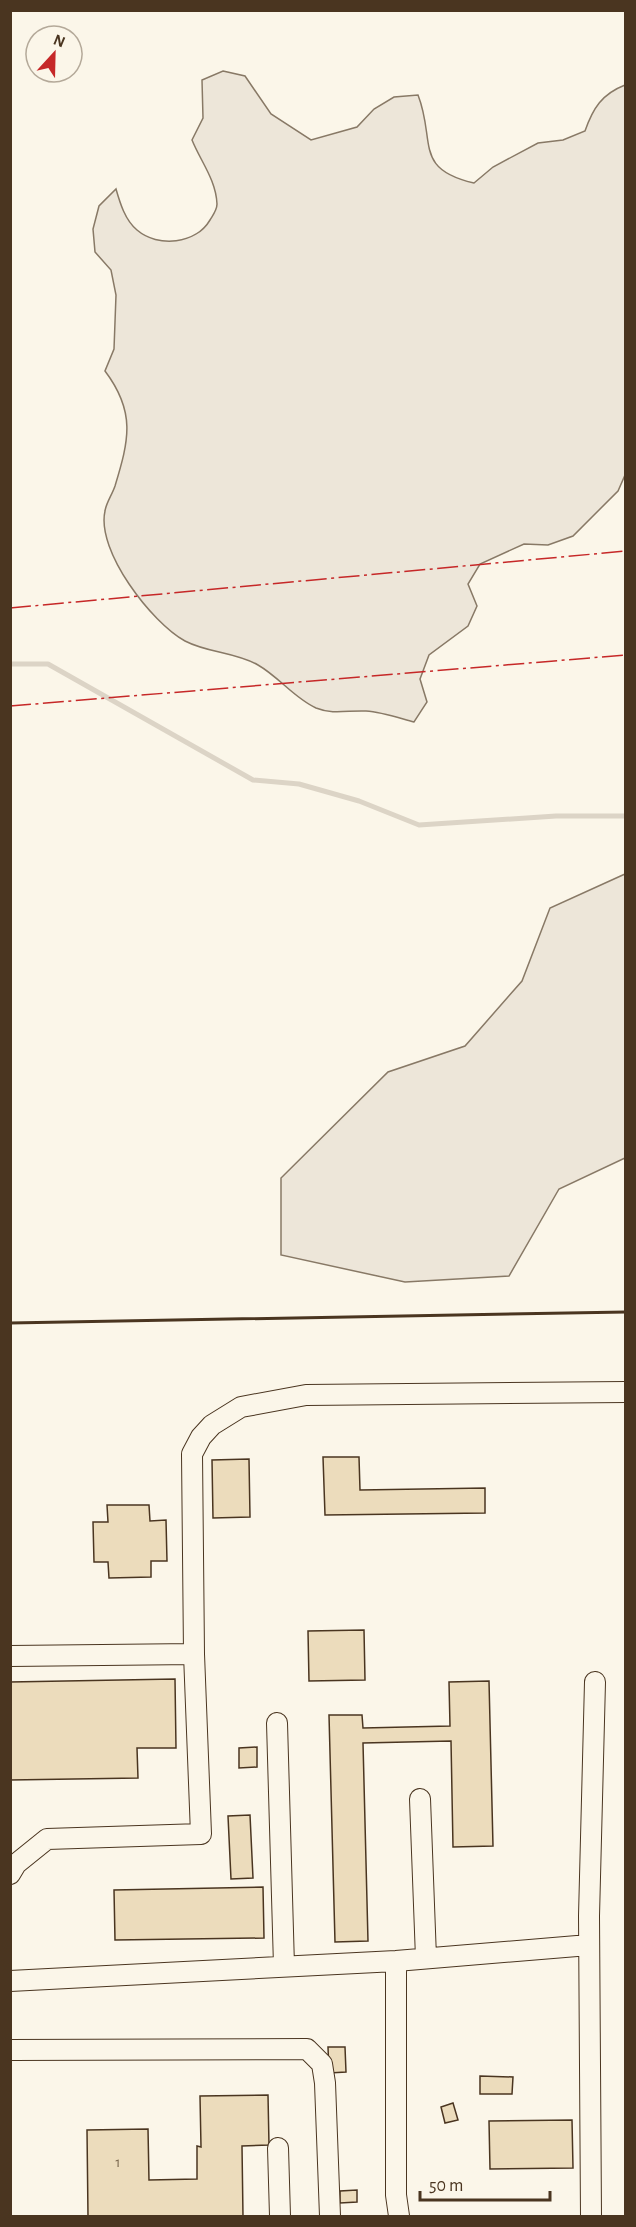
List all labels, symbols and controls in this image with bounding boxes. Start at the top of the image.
north arrow [24,24,84,84]
text: N [51,32,67,51]
house number: 1 [116,2156,120,2170]
scale bar [420,2164,550,2202]
text: 50 m [429,2177,463,2195]

